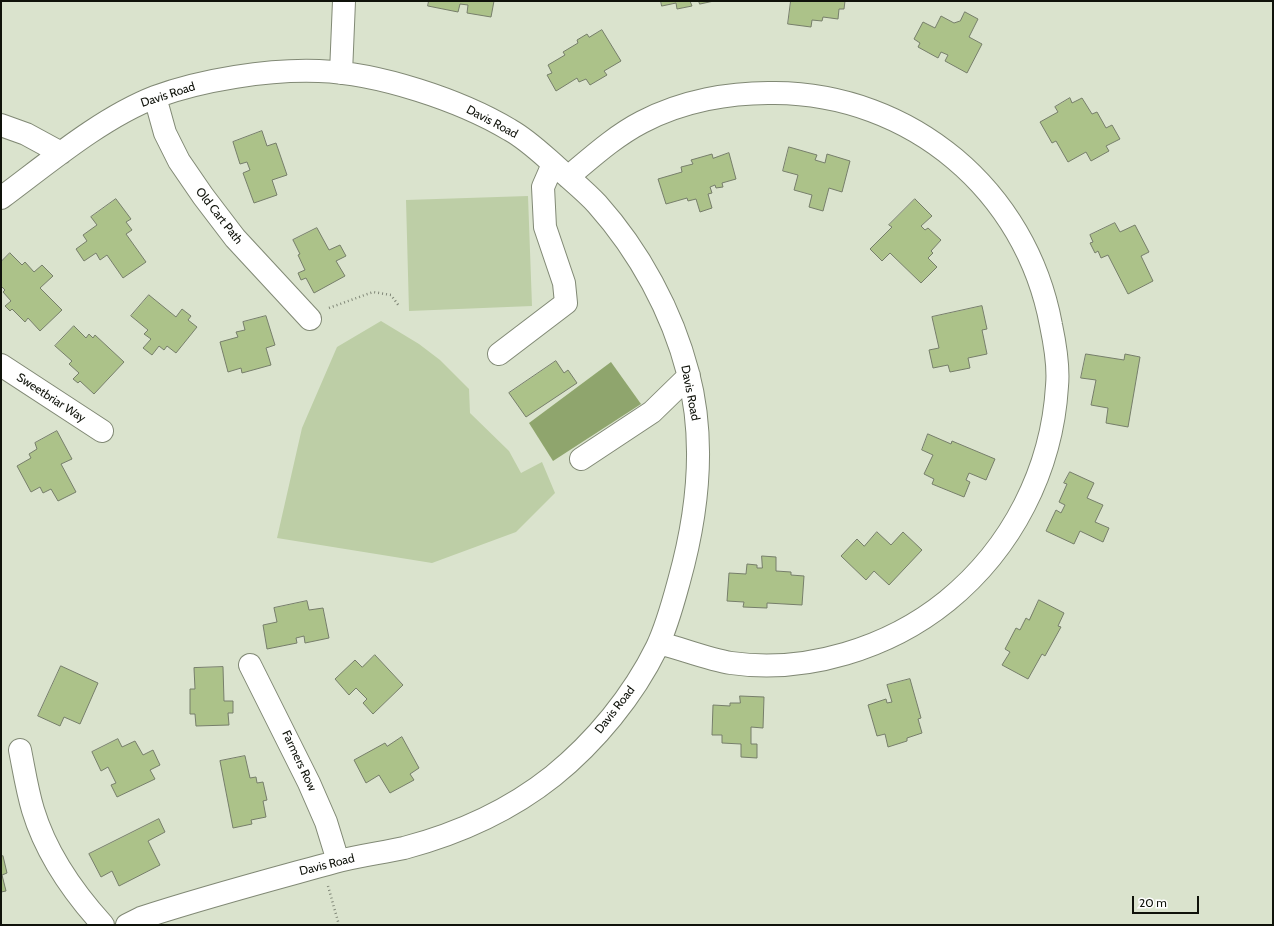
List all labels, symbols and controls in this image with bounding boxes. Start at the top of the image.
street label: Davis Road [139,79,197,111]
street label: Davis Road [464,102,520,142]
street label: Old Cart Path [192,185,246,247]
street label: Davis Road [678,364,702,422]
street label: Sweetbriar Way [14,370,88,426]
street label: Davis Road [592,683,638,737]
street label: Farmers Row [279,728,319,794]
street label: Davis Road [298,851,356,879]
scale bar [1134,888,1201,914]
text: 20 m [1139,895,1167,910]

